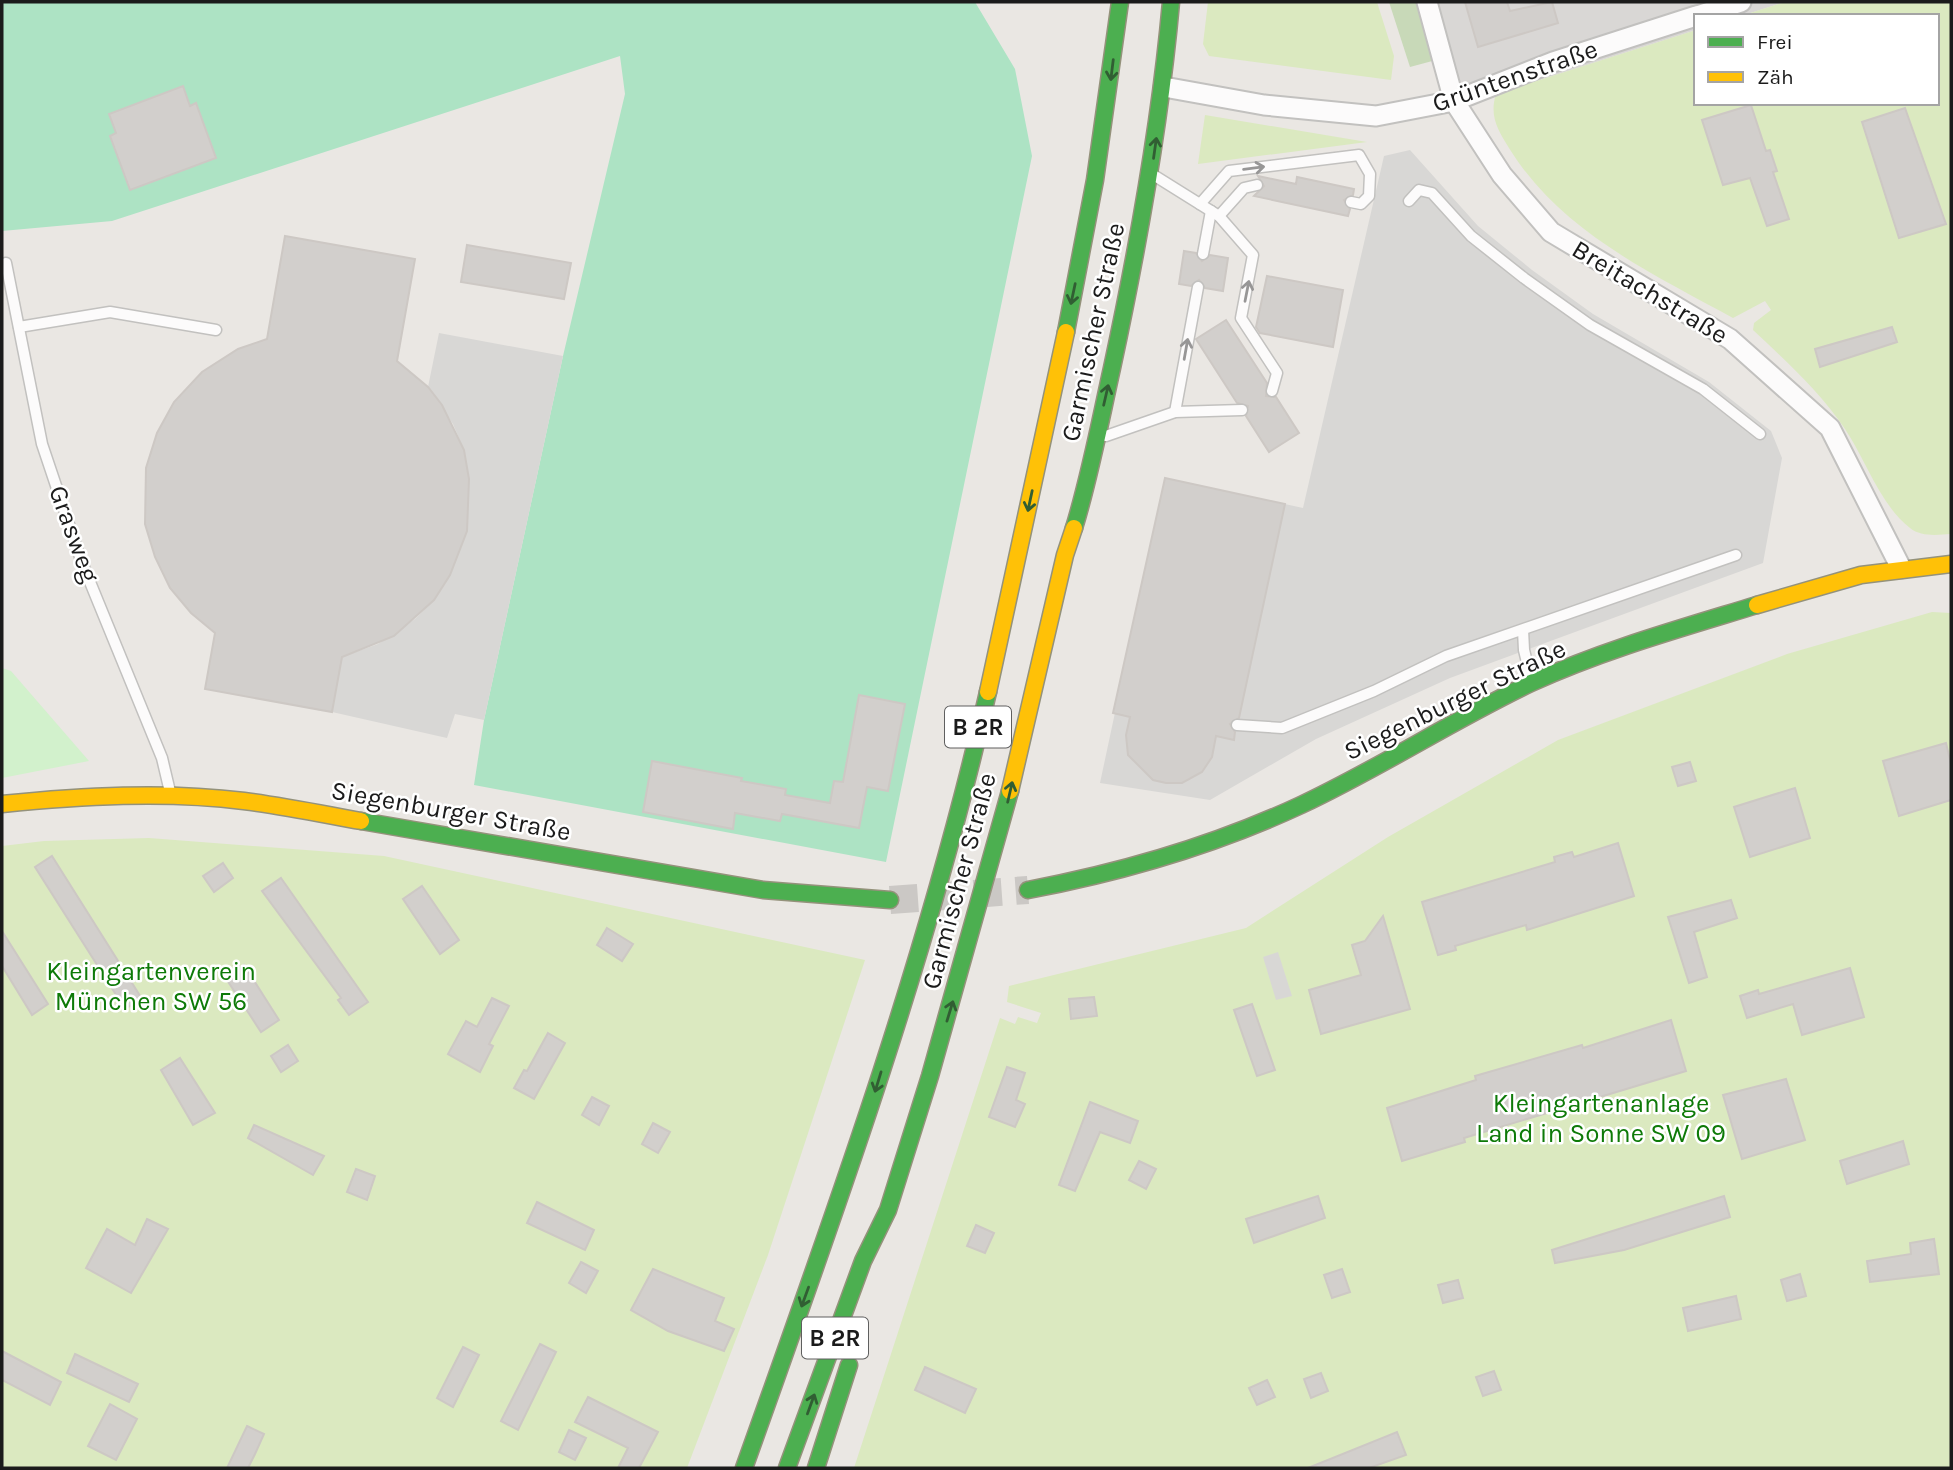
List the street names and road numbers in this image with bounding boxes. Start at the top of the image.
street label: Grüntenstraße [1428,33,1602,119]
street label: Garmischer Straße [1055,220,1131,444]
street label: Breitachstraße [1566,233,1734,351]
street label: Grasweg [42,481,106,587]
street label: Siegenburger Straße [1339,633,1571,767]
road number: B 2R [945,706,1011,748]
street label: Garmischer Straße [915,769,1003,993]
street label: Siegenburger Straße [329,775,573,847]
road number: B 2R [802,1318,868,1358]

